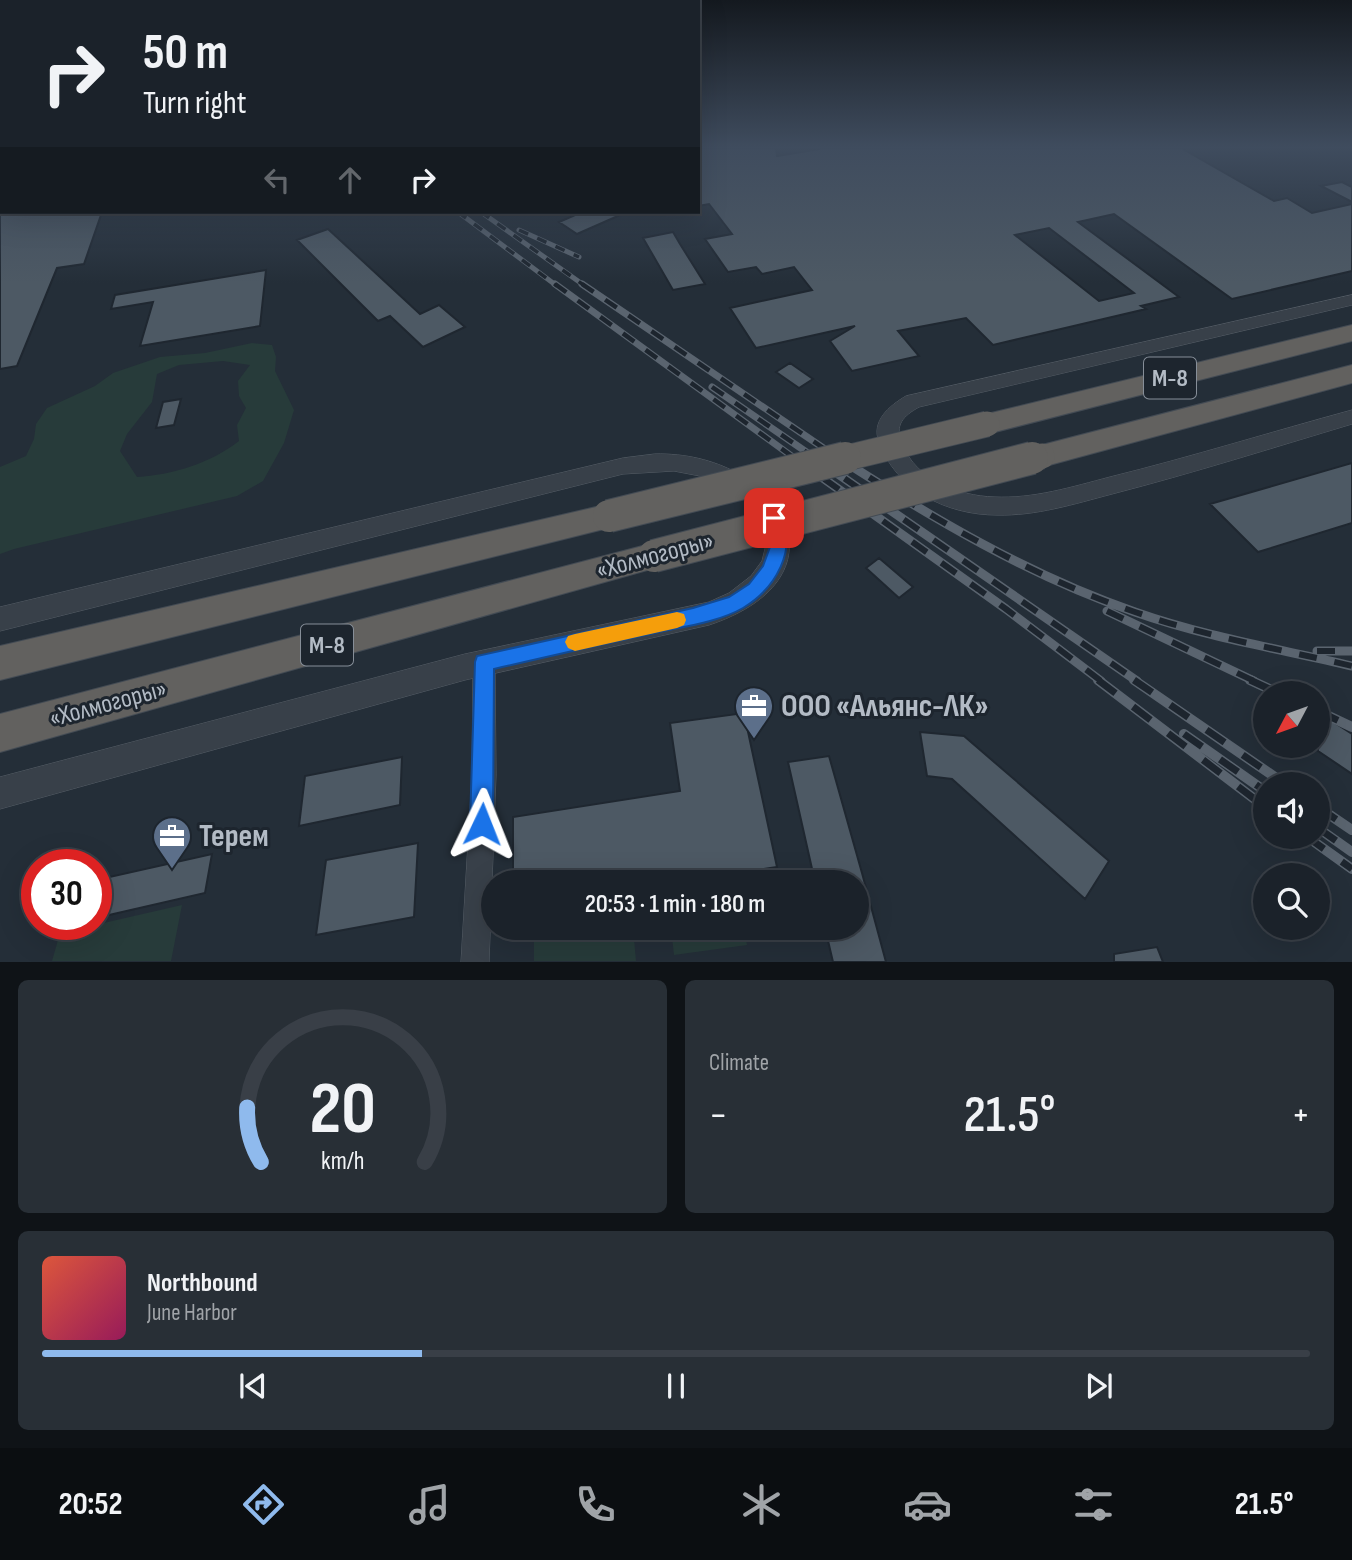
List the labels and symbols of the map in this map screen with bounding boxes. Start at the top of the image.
road number: М-8 [1144,358,1196,398]
pin [744,488,804,548]
street label: «Холмогоры» [593,525,717,587]
road number: М-8 [301,624,353,666]
street label: «Холмогоры» [46,673,170,735]
north arrow [1253,681,1330,758]
office icon: ООО «Альянс-ЛК» [733,685,775,740]
place label: ООО «Альянс-ЛК» [781,687,988,726]
position arrow [445,787,519,861]
office icon: Терем [151,815,193,870]
place label: Терем [199,817,269,856]
speed limit sign: 30 [21,849,112,940]

